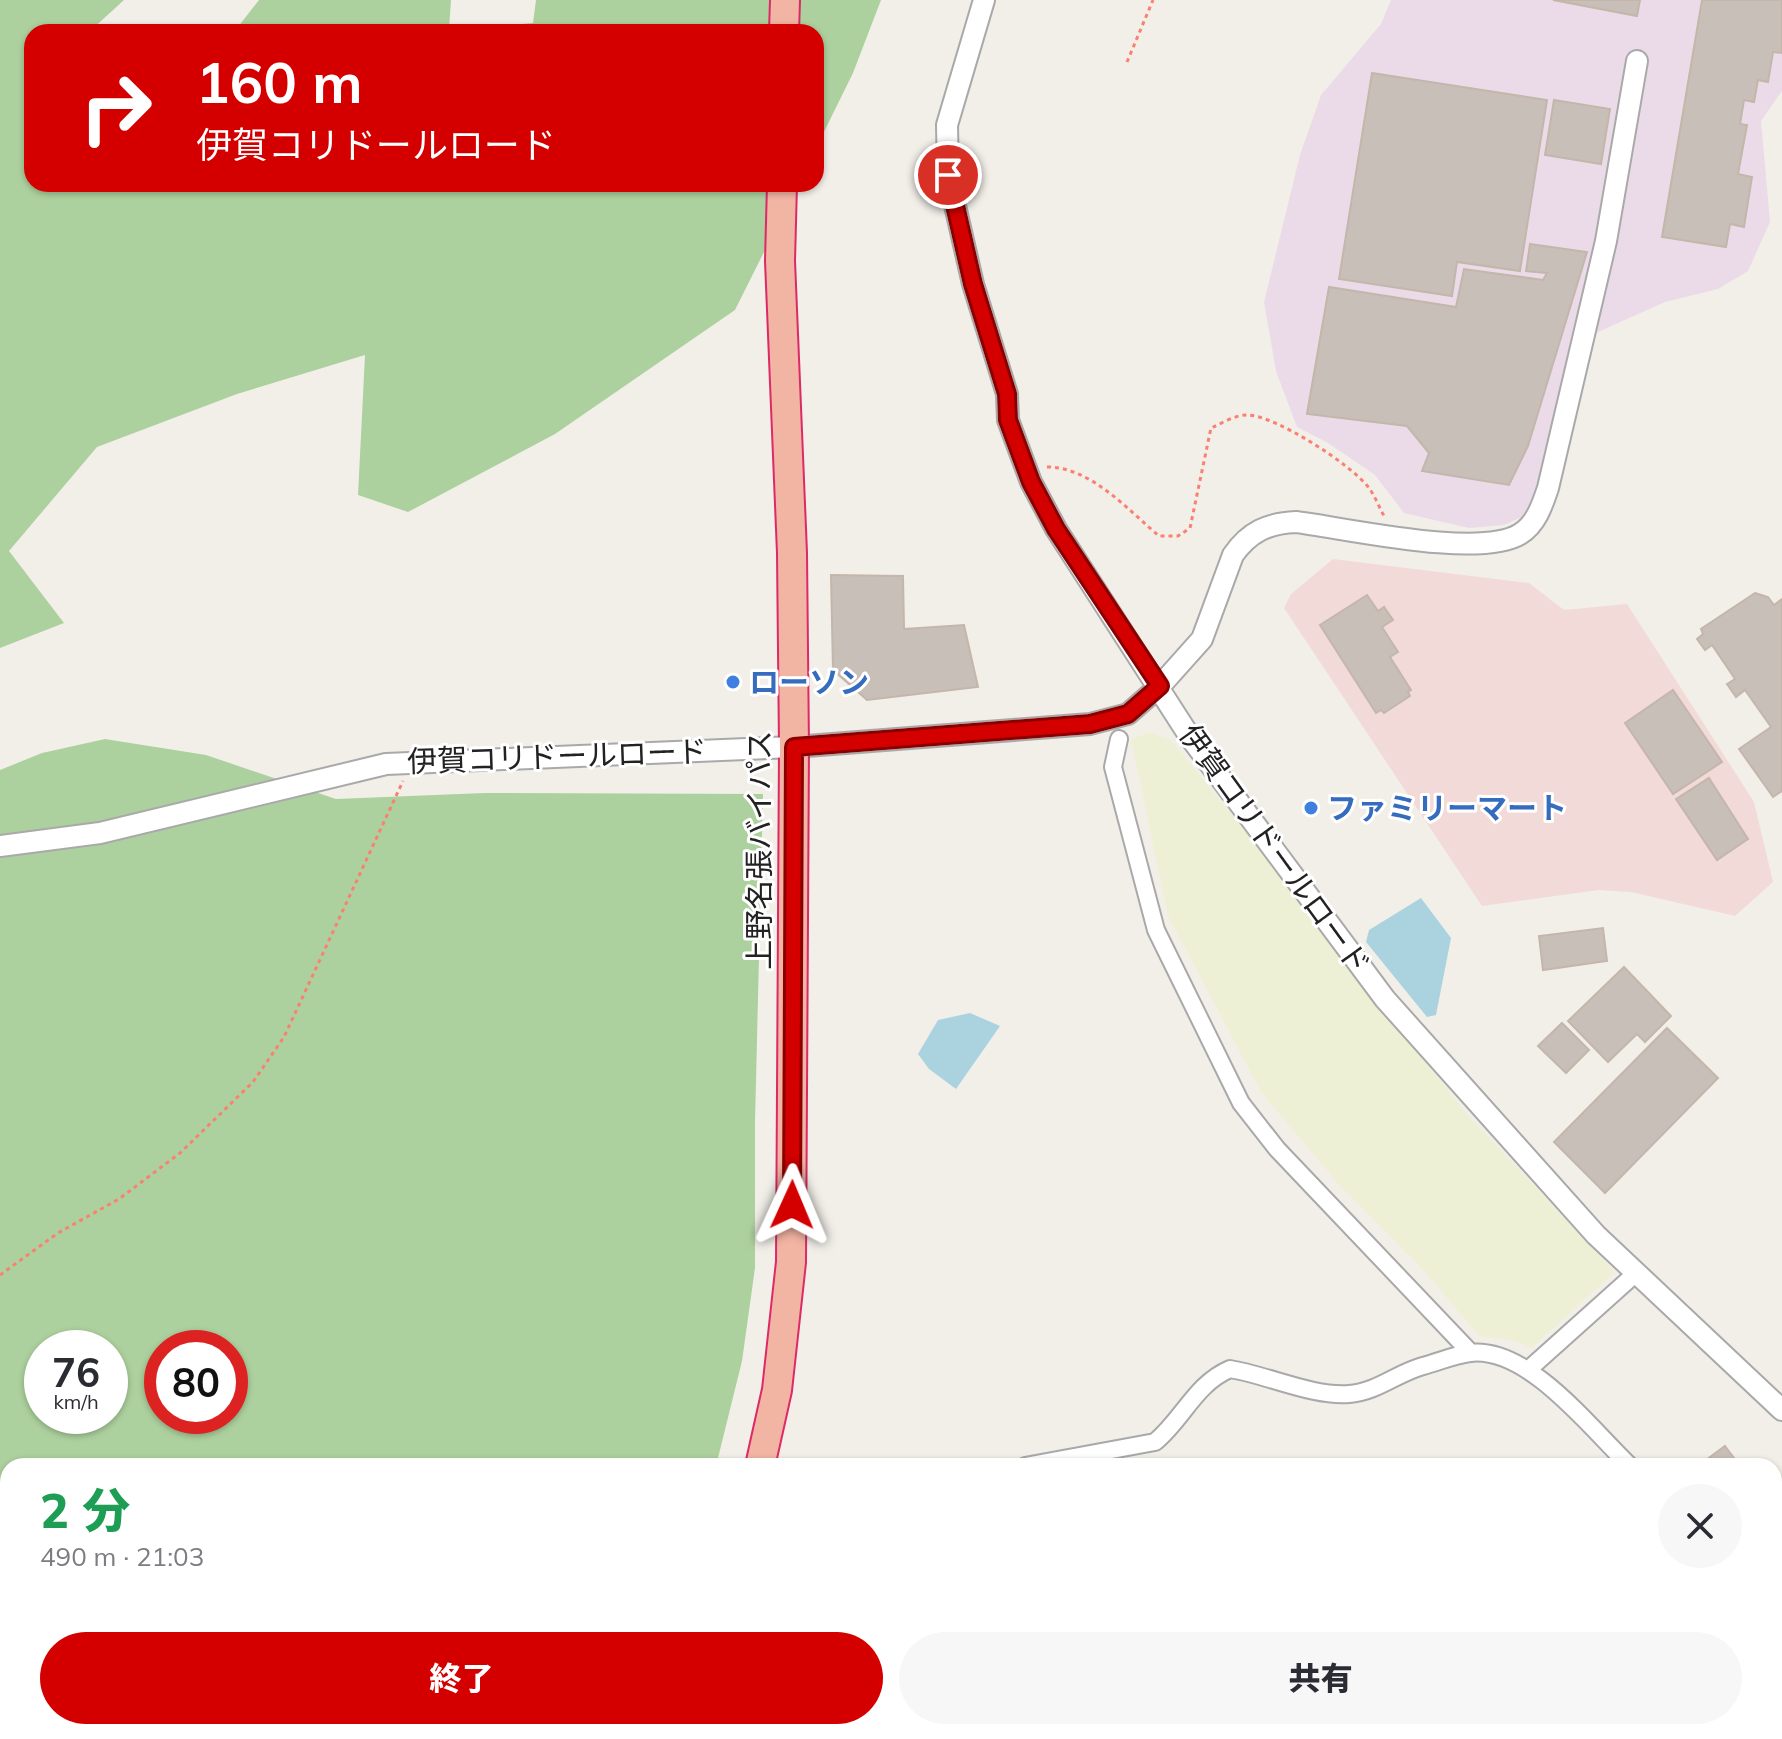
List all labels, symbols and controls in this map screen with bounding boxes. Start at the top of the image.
text: 160 m [196,47,363,117]
icon: right [64,56,168,160]
text: 伊賀コリドールロード [196,122,556,167]
pin [914,141,982,209]
icon: arrive [926,153,970,197]
place label: ローソン [749,663,869,701]
marker: ローソン [724,673,742,691]
street label: 伊賀コリドールロード [1171,716,1379,982]
street label: 上野名張バイパス [740,730,778,970]
street label: 伊賀コリドールロード [406,732,708,780]
place label: ファミリーマート [1327,789,1567,827]
marker: ファミリーマート [1302,799,1320,817]
position arrow [750,1163,834,1247]
speed limit sign: 80 [144,1330,248,1434]
text: 76 [52,1347,100,1397]
text: km/h [53,1389,99,1414]
text: 2 分 [40,1480,130,1540]
button: close [1658,1484,1742,1568]
text: 490 m · 21:03 [40,1540,204,1573]
button: 終了 [40,1632,883,1724]
button: 共有 [899,1632,1742,1724]

